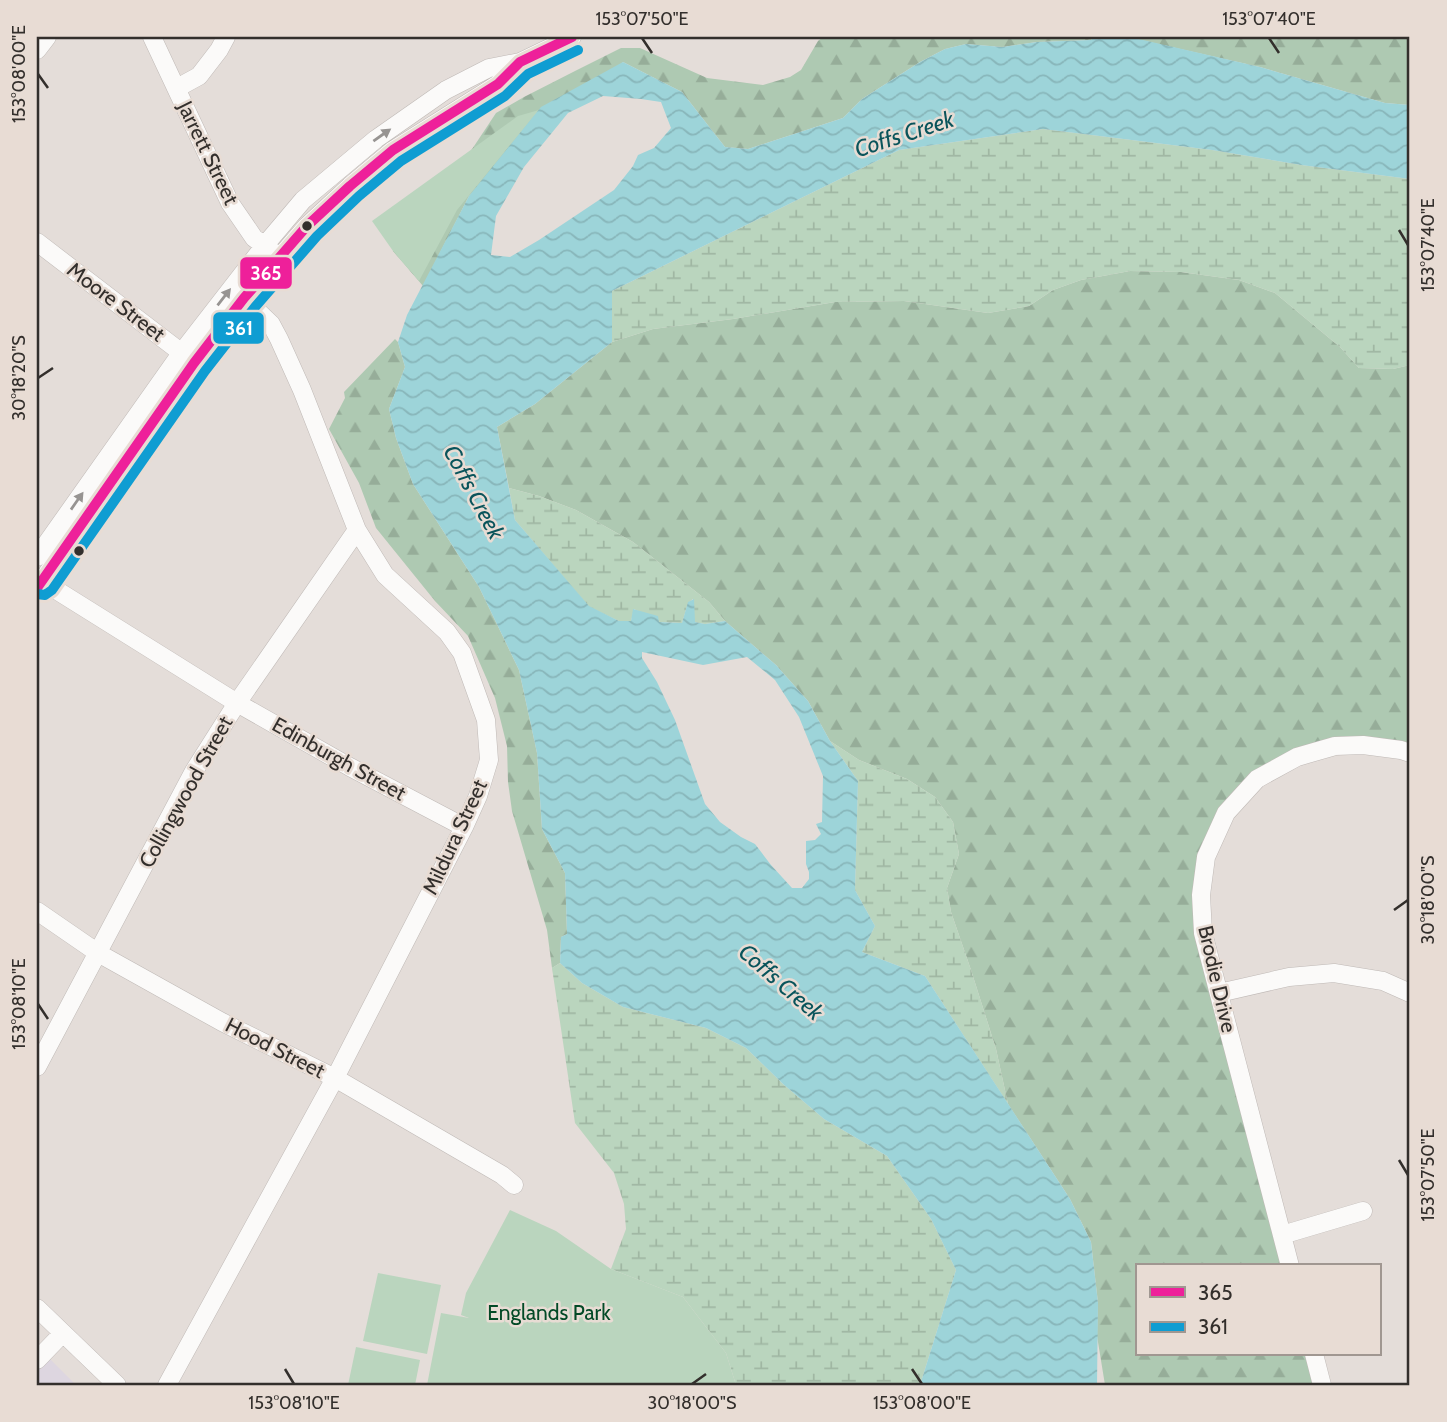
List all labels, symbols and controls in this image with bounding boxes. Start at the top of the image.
text: 153°07'50"E [595,8,689,30]
text: 153°07'40"E [1222,8,1316,30]
text: 153°08'00"E [8,25,30,123]
street label: Jarrett Street [172,96,244,209]
water label: Coffs Creek [851,104,958,163]
one-way arrow [373,128,391,142]
text: 153°07'40"E [1417,198,1439,292]
unlabelled marker [300,219,314,233]
line badge: 365 [239,256,293,290]
street label: Moore Street [63,257,170,346]
text: 365 [250,262,282,285]
one-way arrow [217,288,231,306]
line badge: 361 [212,311,265,345]
text: 361 [225,317,253,340]
text: 30°18'20"S [8,335,30,421]
water label: Coffs Creek [438,440,511,545]
one-way arrow [70,492,84,510]
unlabelled marker [72,544,86,558]
street label: Collingwood Street [134,712,238,872]
street label: Edinburgh Street [268,712,410,806]
street label: Mildura Street [417,775,492,898]
text: 30°18'00"S [1417,856,1439,944]
street label: Brodie Drive [1193,923,1242,1035]
water label: Coffs Creek [733,938,830,1027]
text: 153°08'10"E [8,958,30,1050]
street label: Hood Street [221,1012,329,1083]
text: 153°07'50"E [1417,1128,1439,1222]
legend [1136,1264,1380,1356]
text: 365 [1198,1280,1233,1305]
park label: Englands Park [487,1300,611,1325]
text: 361 [1198,1314,1228,1339]
text: 153°08'10"E [248,1392,340,1414]
text: 30°18'00"S [648,1392,736,1414]
text: 153°08'00"E [873,1392,971,1414]

